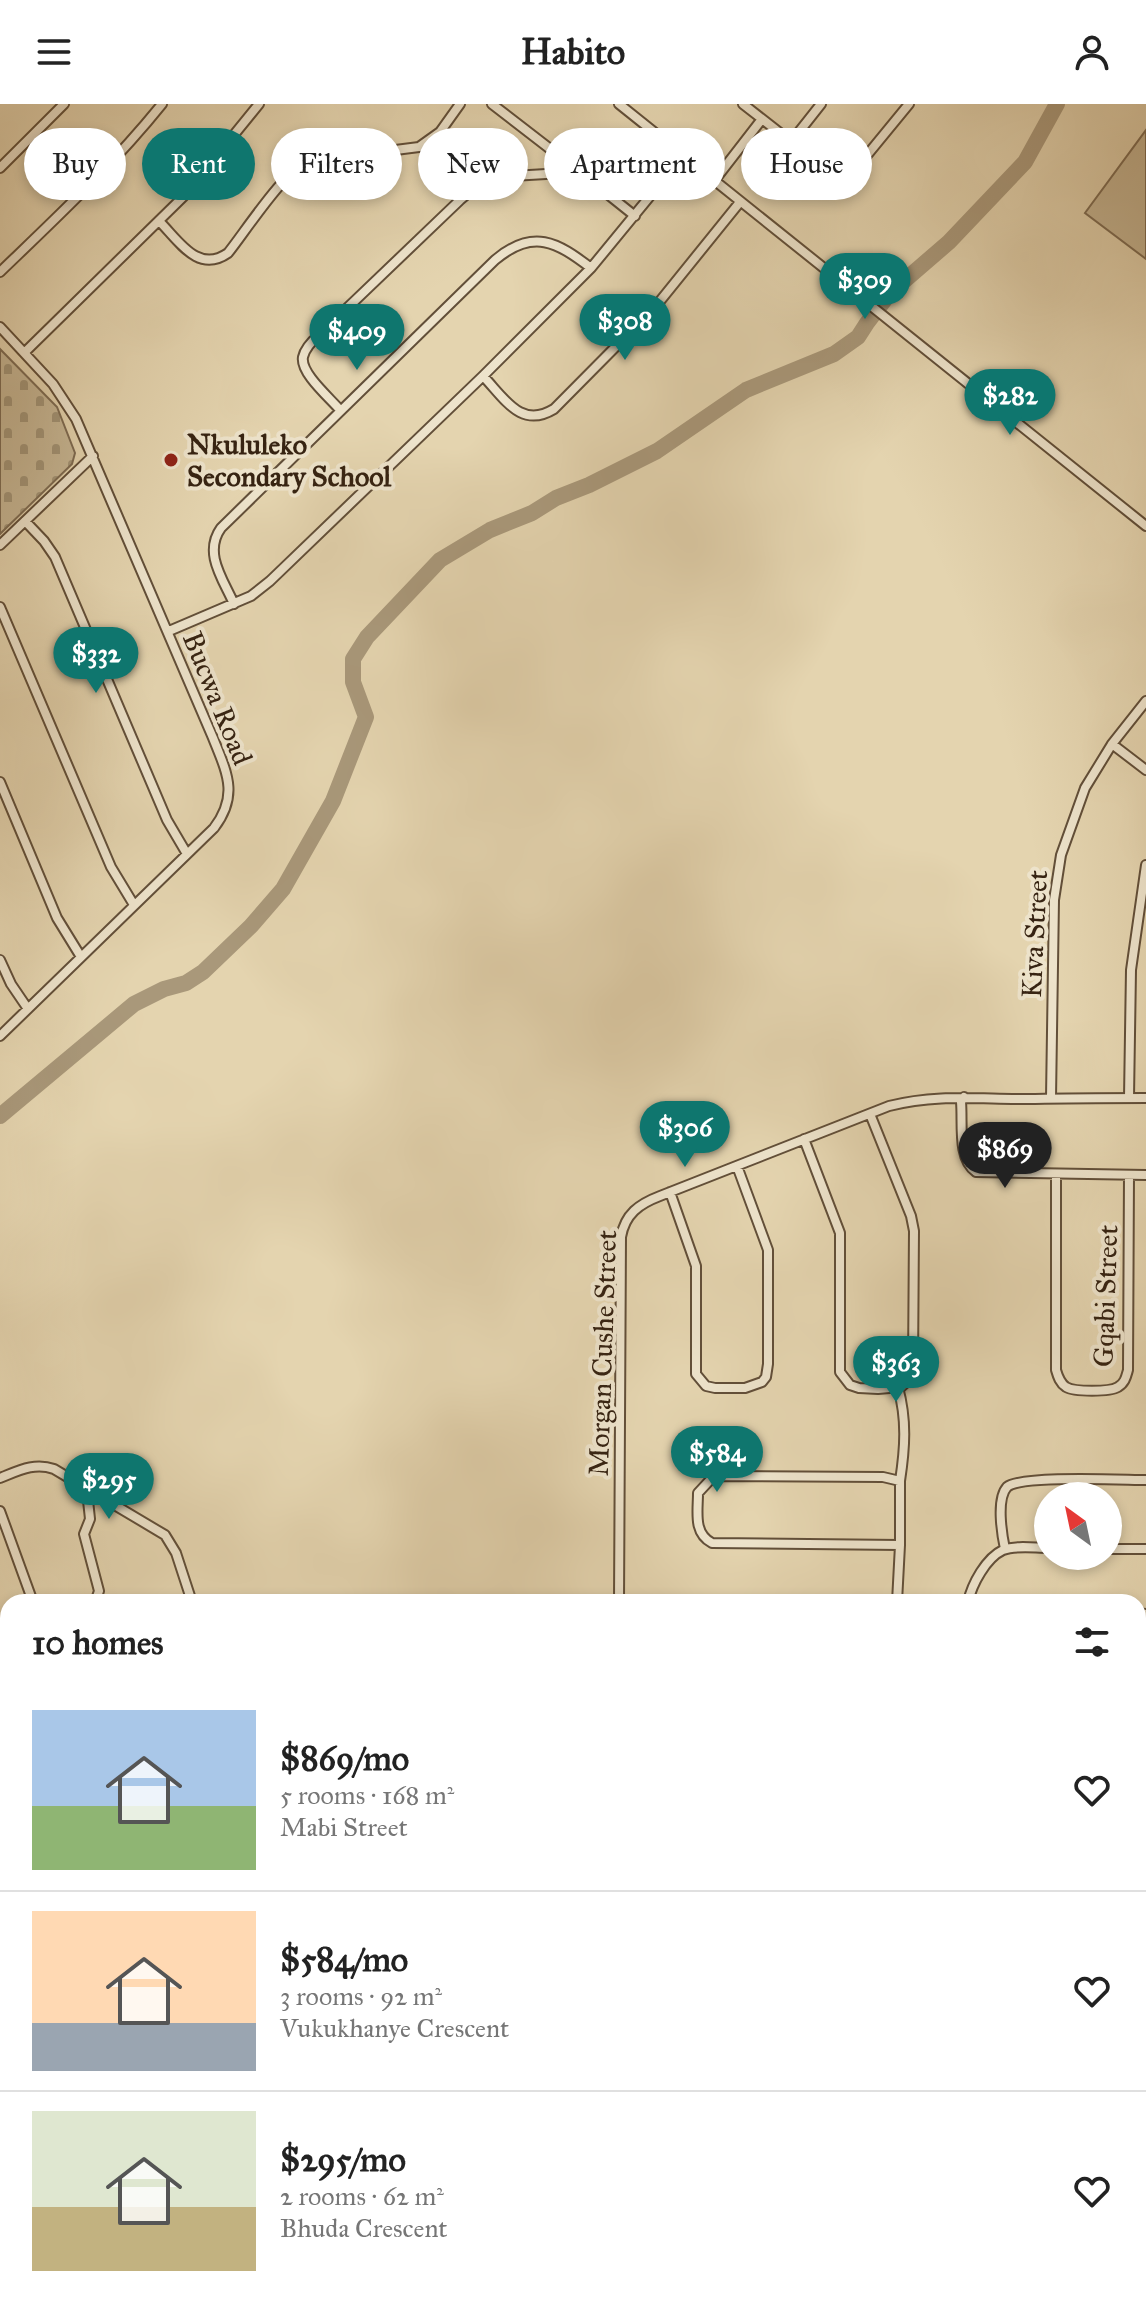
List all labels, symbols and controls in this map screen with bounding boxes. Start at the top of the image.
icon: menu [32,30,76,74]
text: Habito [521,30,625,74]
icon: person [1070,30,1114,74]
chip: Buy [24,128,126,200]
chip: Rent [142,128,255,200]
chip: Filters [271,128,402,200]
chip: New [418,128,528,200]
chip: Apartment [544,128,725,200]
chip: House [741,128,872,200]
pin: $309 [818,253,912,321]
text: $309 [837,263,893,295]
pin: $308 [578,294,672,362]
pin: $409 [310,304,404,372]
text: $308 [598,304,652,336]
text: $409 [327,314,387,346]
pin: $282 [963,369,1057,437]
text: $282 [982,379,1038,411]
place label: Nkululeko Secondary School [187,427,391,494]
marker: Nkululeko Secondary School [162,451,180,469]
street label: Bucwa Road [175,626,260,770]
pin: $332 [49,627,143,695]
text: $332 [71,637,121,669]
street label: Kiva Street [1014,869,1055,999]
pin: $306 [638,1101,732,1169]
text: $306 [658,1111,712,1143]
pin: $869 [958,1122,1052,1190]
text: $869 [977,1132,1033,1164]
street label: Gqabi Street [1086,1224,1125,1368]
street label: Morgan Cushe Street [581,1229,624,1477]
pin: $363 [849,1336,943,1404]
text: $363 [871,1346,921,1378]
pin: $584 [670,1426,764,1494]
text: $584 [689,1436,745,1468]
pin: $295 [62,1453,156,1521]
text: $295 [82,1463,136,1495]
north arrow [1034,1482,1122,1570]
map controls [1034,1482,1122,1570]
icon: filters [1070,1620,1114,1664]
text: 10 homes [32,1622,163,1663]
text: $869/mo [280,1738,409,1779]
icon: home [96,1742,192,1838]
icon: heart [1070,1768,1114,1812]
text: 5 rooms · 168 m² [280,1779,454,1811]
text: Mabi Street [280,1811,408,1843]
text: $584/mo [280,1939,408,1980]
icon: home [96,1943,192,2039]
icon: heart [1070,1969,1114,2013]
text: 3 rooms · 92 m² [280,1980,442,2012]
text: Vukukhanye Crescent [280,2012,509,2044]
text: $295/mo [280,2139,406,2180]
icon: home [96,2143,192,2239]
icon: heart [1070,2169,1114,2213]
text: 2 rooms · 62 m² [280,2180,444,2212]
text: Bhuda Crescent [280,2212,448,2244]

